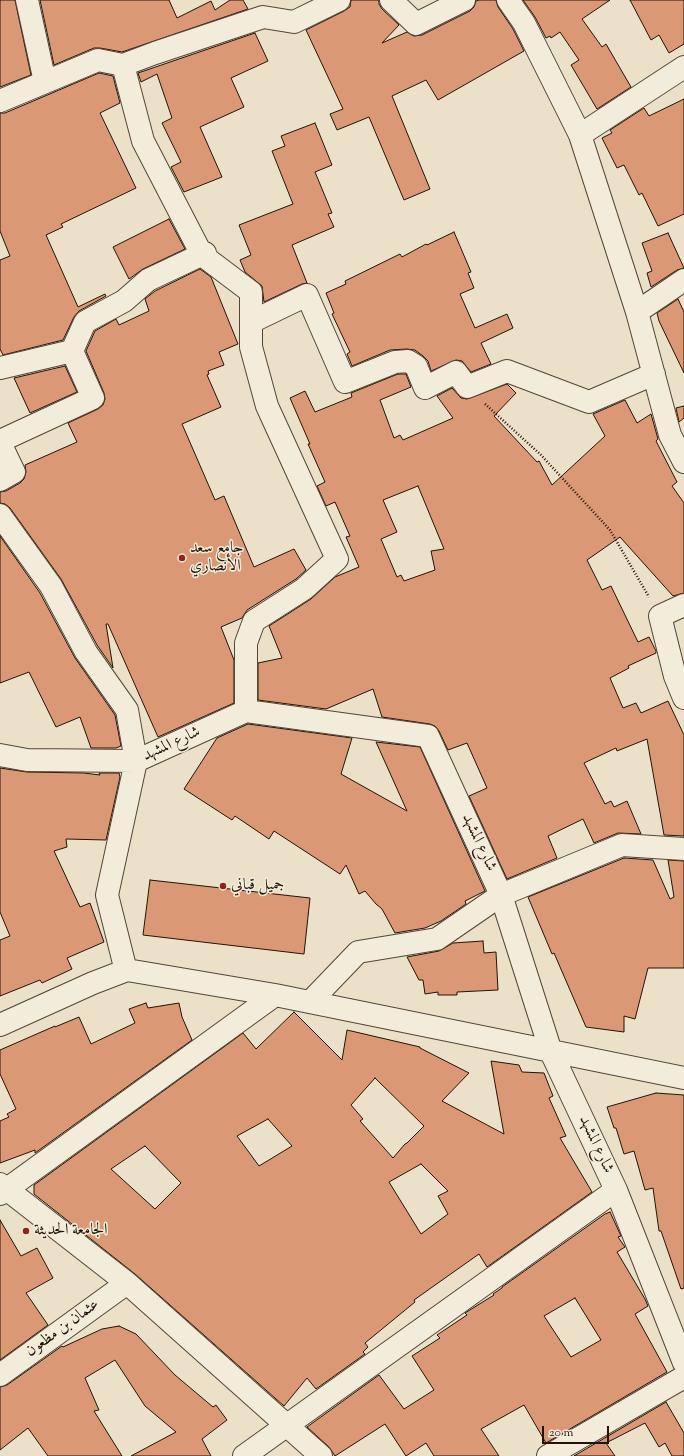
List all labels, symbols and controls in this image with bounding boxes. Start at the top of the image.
place label: جامع سعد الأنصاري [190,539,243,577]
marker: جامع سعد الأنصاري [177,553,187,563]
street label: شارع المشهد [140,723,204,767]
street label: شارع المشهد [456,811,500,875]
place label: جميل قباني [231,876,284,896]
marker: جميل قباني [218,881,228,891]
street label: شارع المشهد [573,1113,617,1177]
place label: الجامعة الحديثة [34,1221,107,1241]
marker: الجامعة الحديثة [21,1226,31,1236]
street label: عثمان بن مظعون [23,1296,103,1362]
scale bar [544,1418,611,1444]
text: 20 m [549,1424,573,1442]

